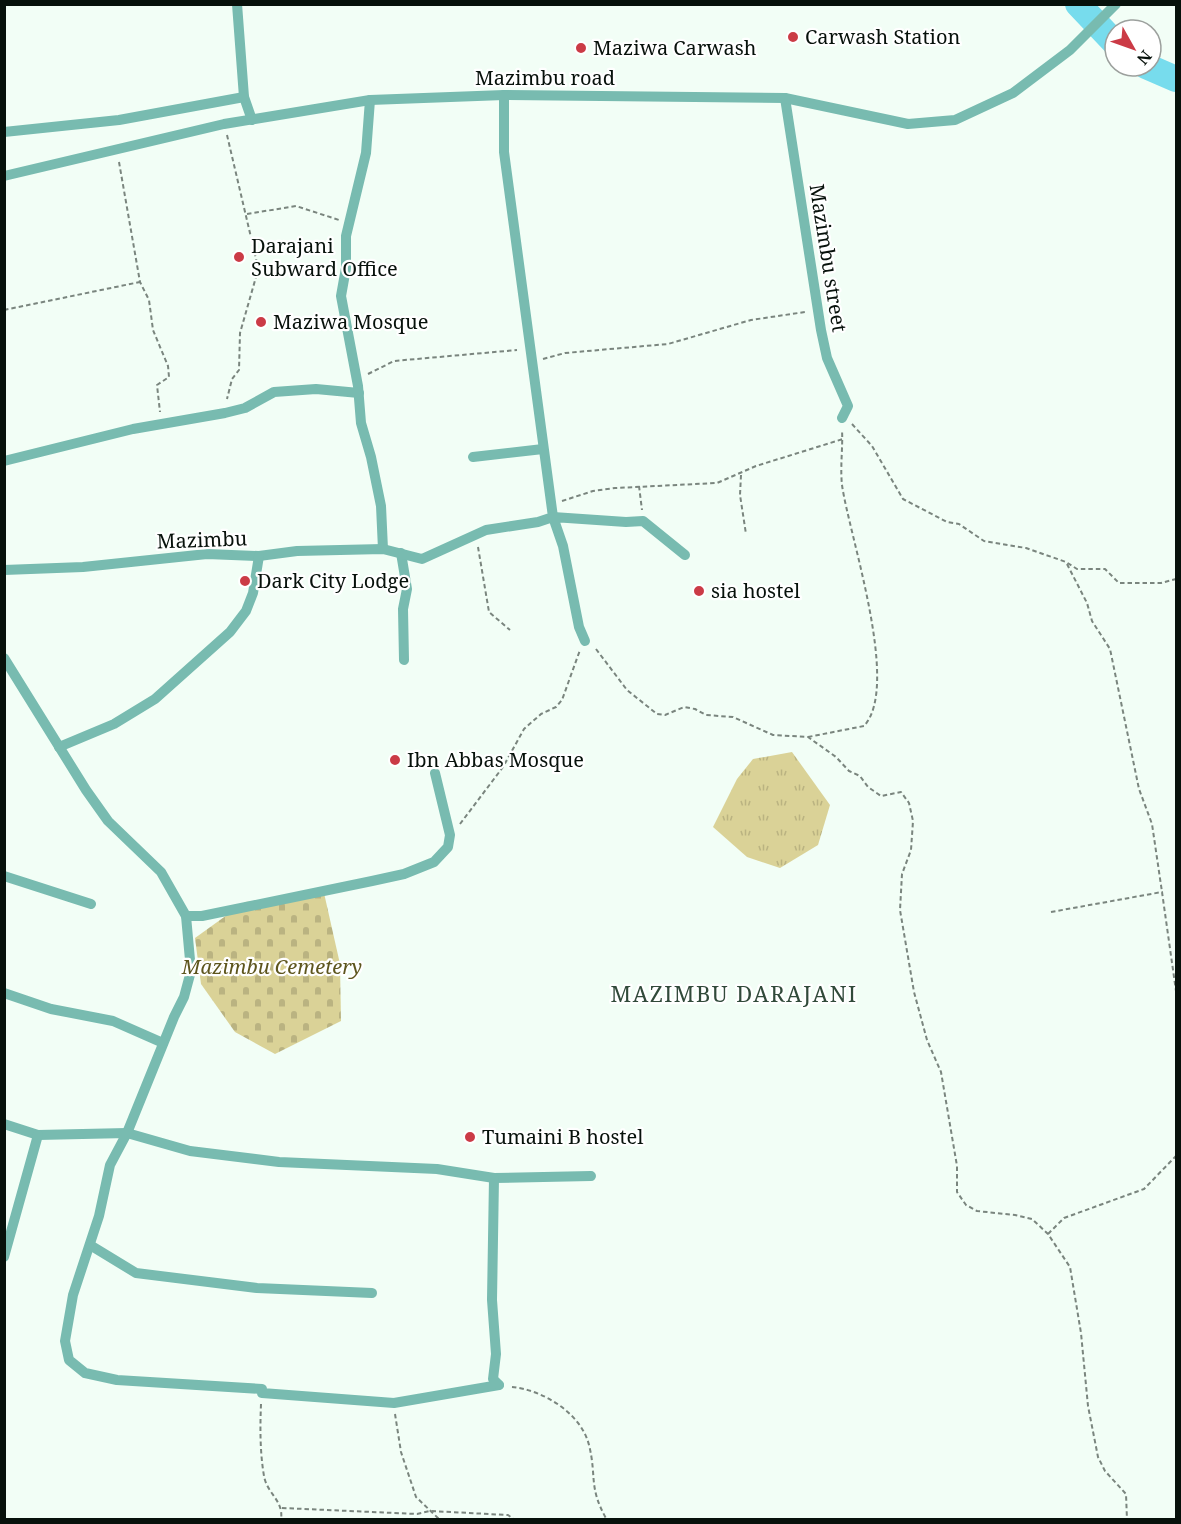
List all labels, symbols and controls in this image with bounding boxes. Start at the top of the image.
north arrow [1103,18,1163,78]
place label: Carwash Station [805,23,961,50]
marker: Carwash Station [786,30,800,44]
place label: Maziwa Carwash [593,34,757,61]
marker: Maziwa Carwash [574,41,588,55]
text: N [1132,46,1157,70]
street label: Mazimbu road [475,64,615,91]
street label: Mazimbu street [803,182,854,334]
place label: Darajani Subward Office [251,232,398,282]
marker: Darajani Subward Office [232,250,246,264]
place label: Maziwa Mosque [273,308,428,335]
marker: Maziwa Mosque [254,315,268,329]
street label: Mazimbu [156,524,248,555]
place label: Dark City Lodge [257,567,409,594]
marker: Dark City Lodge [238,574,252,588]
place label: sia hostel [711,577,800,604]
marker: sia hostel [692,584,706,598]
place label: Ibn Abbas Mosque [407,746,584,773]
marker: Ibn Abbas Mosque [388,753,402,767]
park label: Mazimbu Cemetery [181,953,362,980]
district label: MAZIMBU DARAJANI [611,978,858,1008]
place label: Tumaini B hostel [482,1123,644,1150]
marker: Tumaini B hostel [463,1130,477,1144]

